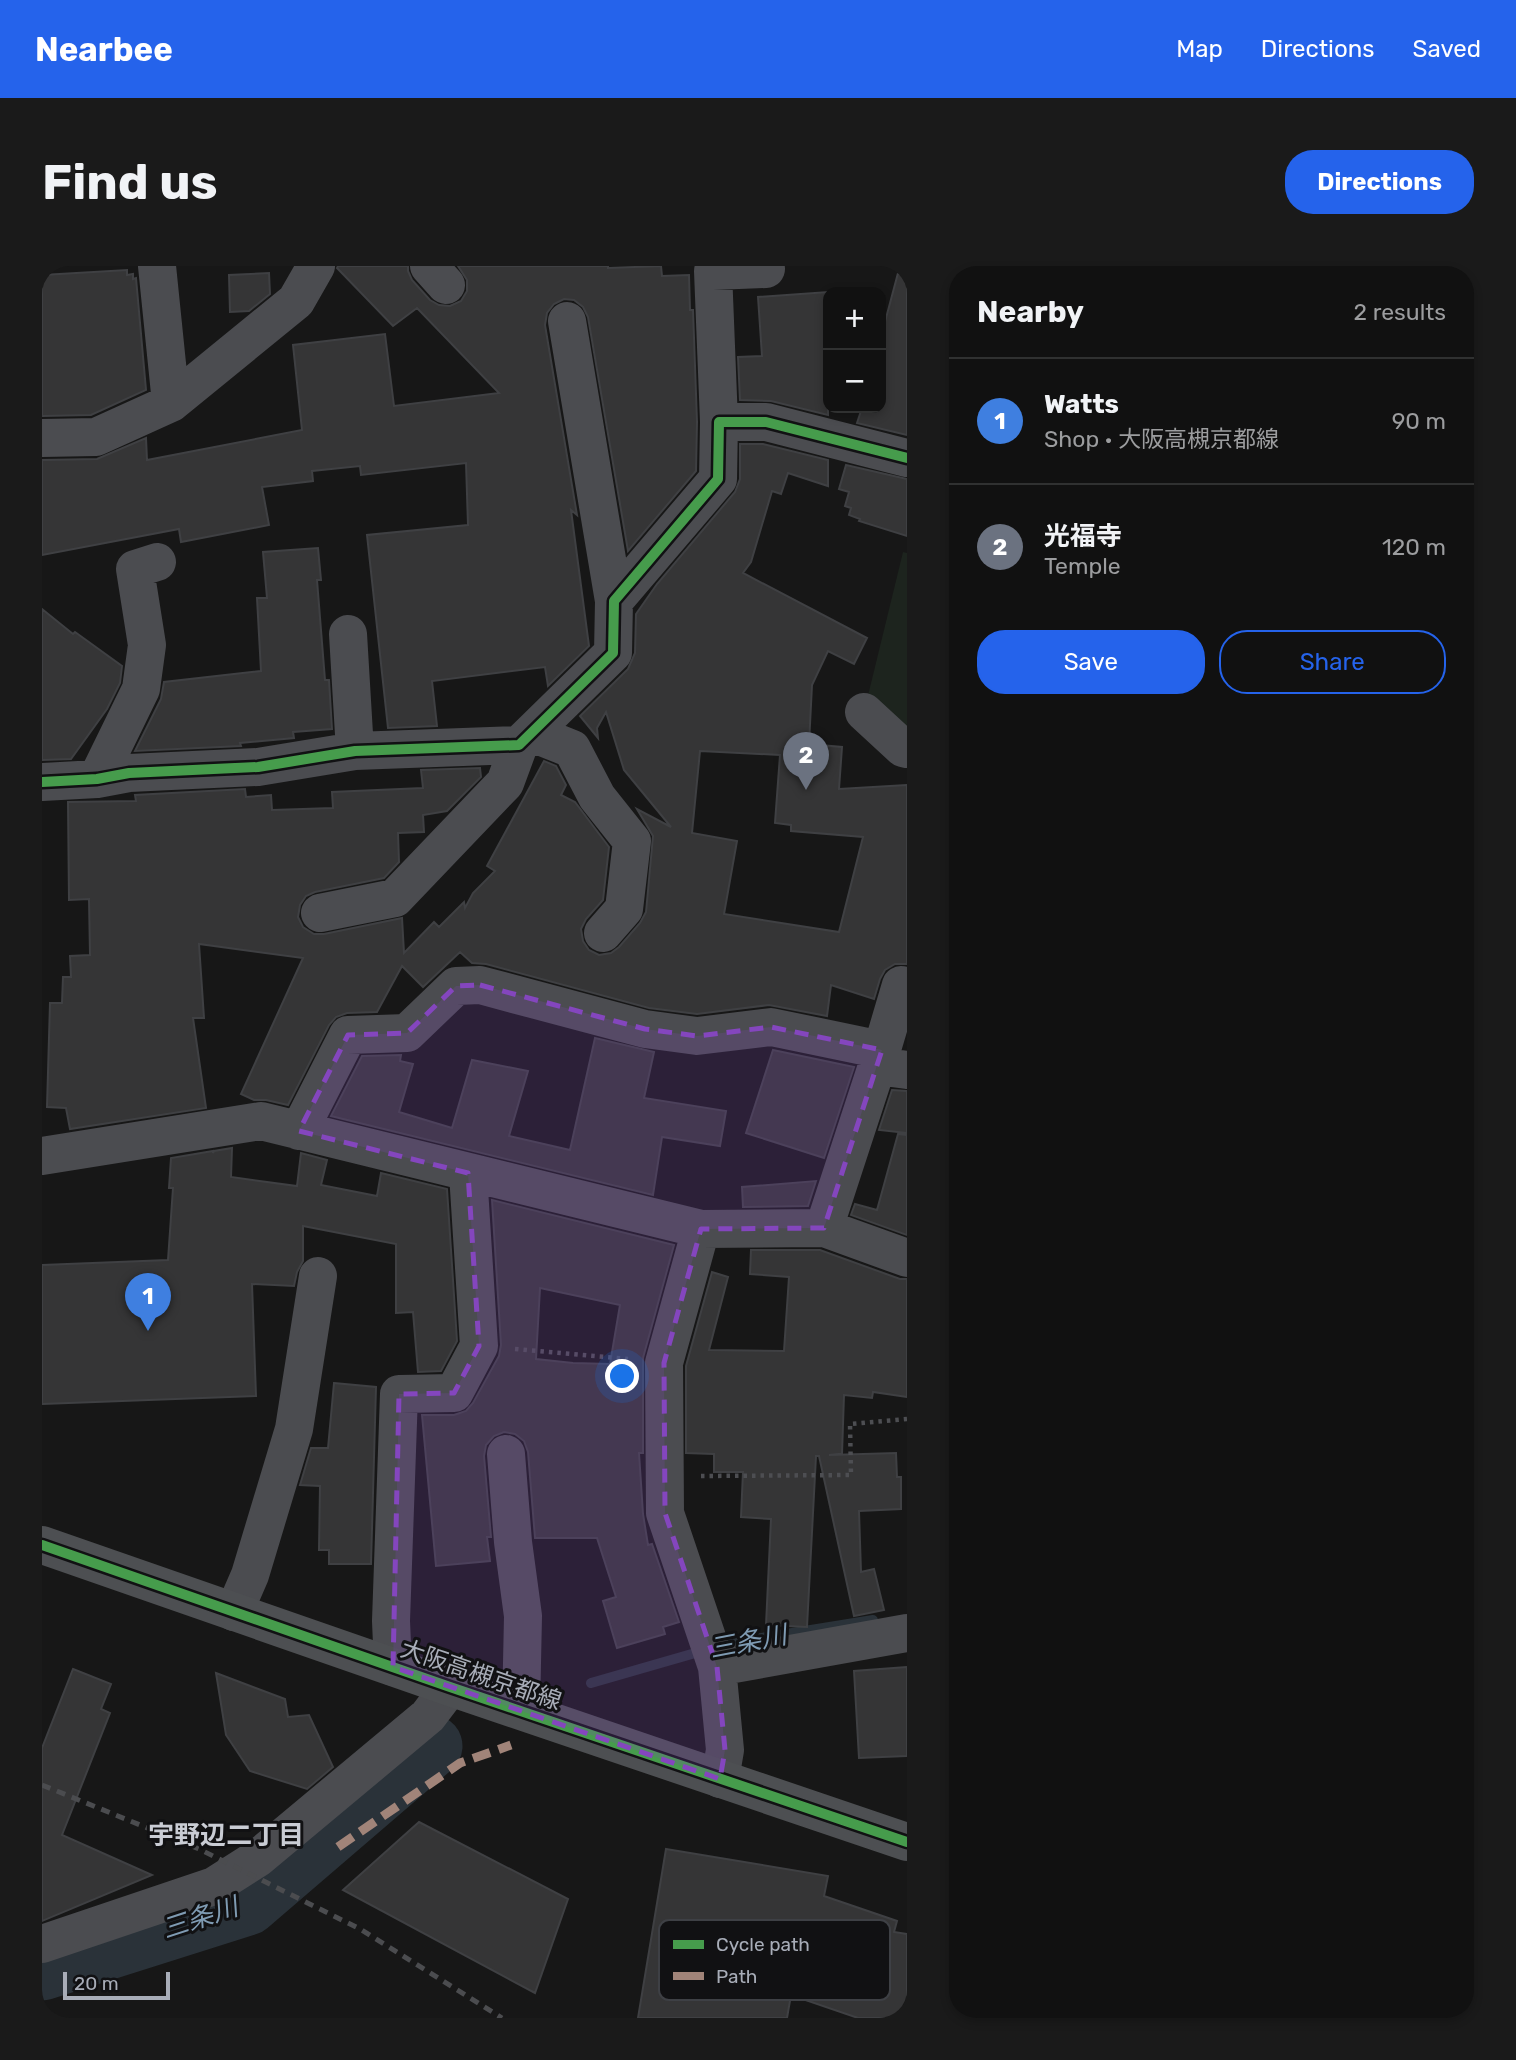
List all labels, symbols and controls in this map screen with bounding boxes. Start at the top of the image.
text: Nearbee [35,30,173,69]
text: Map [1176,35,1223,63]
text: Directions [1261,35,1374,63]
text: Saved [1412,35,1481,63]
button: Directions [1285,150,1474,214]
text: Find us [42,153,218,211]
map controls [823,287,886,413]
button: + [823,287,886,350]
text: Nearby [977,294,1084,330]
text: 2 results [1354,298,1446,326]
button: − [823,350,886,413]
text: Watts [1044,389,1119,420]
text: 1 [994,407,1006,435]
text: 90 m [1392,407,1446,435]
text: Shop · 大阪高槻京都線 [1044,425,1279,453]
text: 光福寺 [1044,521,1122,552]
text: 2 [993,533,1007,561]
text: 120 m [1382,533,1446,561]
text: Temple [1044,552,1121,580]
button: Save [977,630,1205,694]
button: Share [1219,630,1446,694]
pin: 2 [783,732,829,790]
pin: 1 [125,1273,171,1331]
your location [605,1359,639,1393]
water label: 三条川 [707,1619,792,1665]
street label: 大阪高槻京都線 [397,1634,565,1716]
district label: 宇野辺二丁目 [148,1820,304,1851]
water label: 三条川 [158,1890,245,1945]
legend [659,1920,890,2000]
text: Cycle path [716,1933,810,1956]
text: Path [716,1965,757,1988]
scale bar [63,1969,170,2001]
text: 20 m [74,1972,119,1995]

